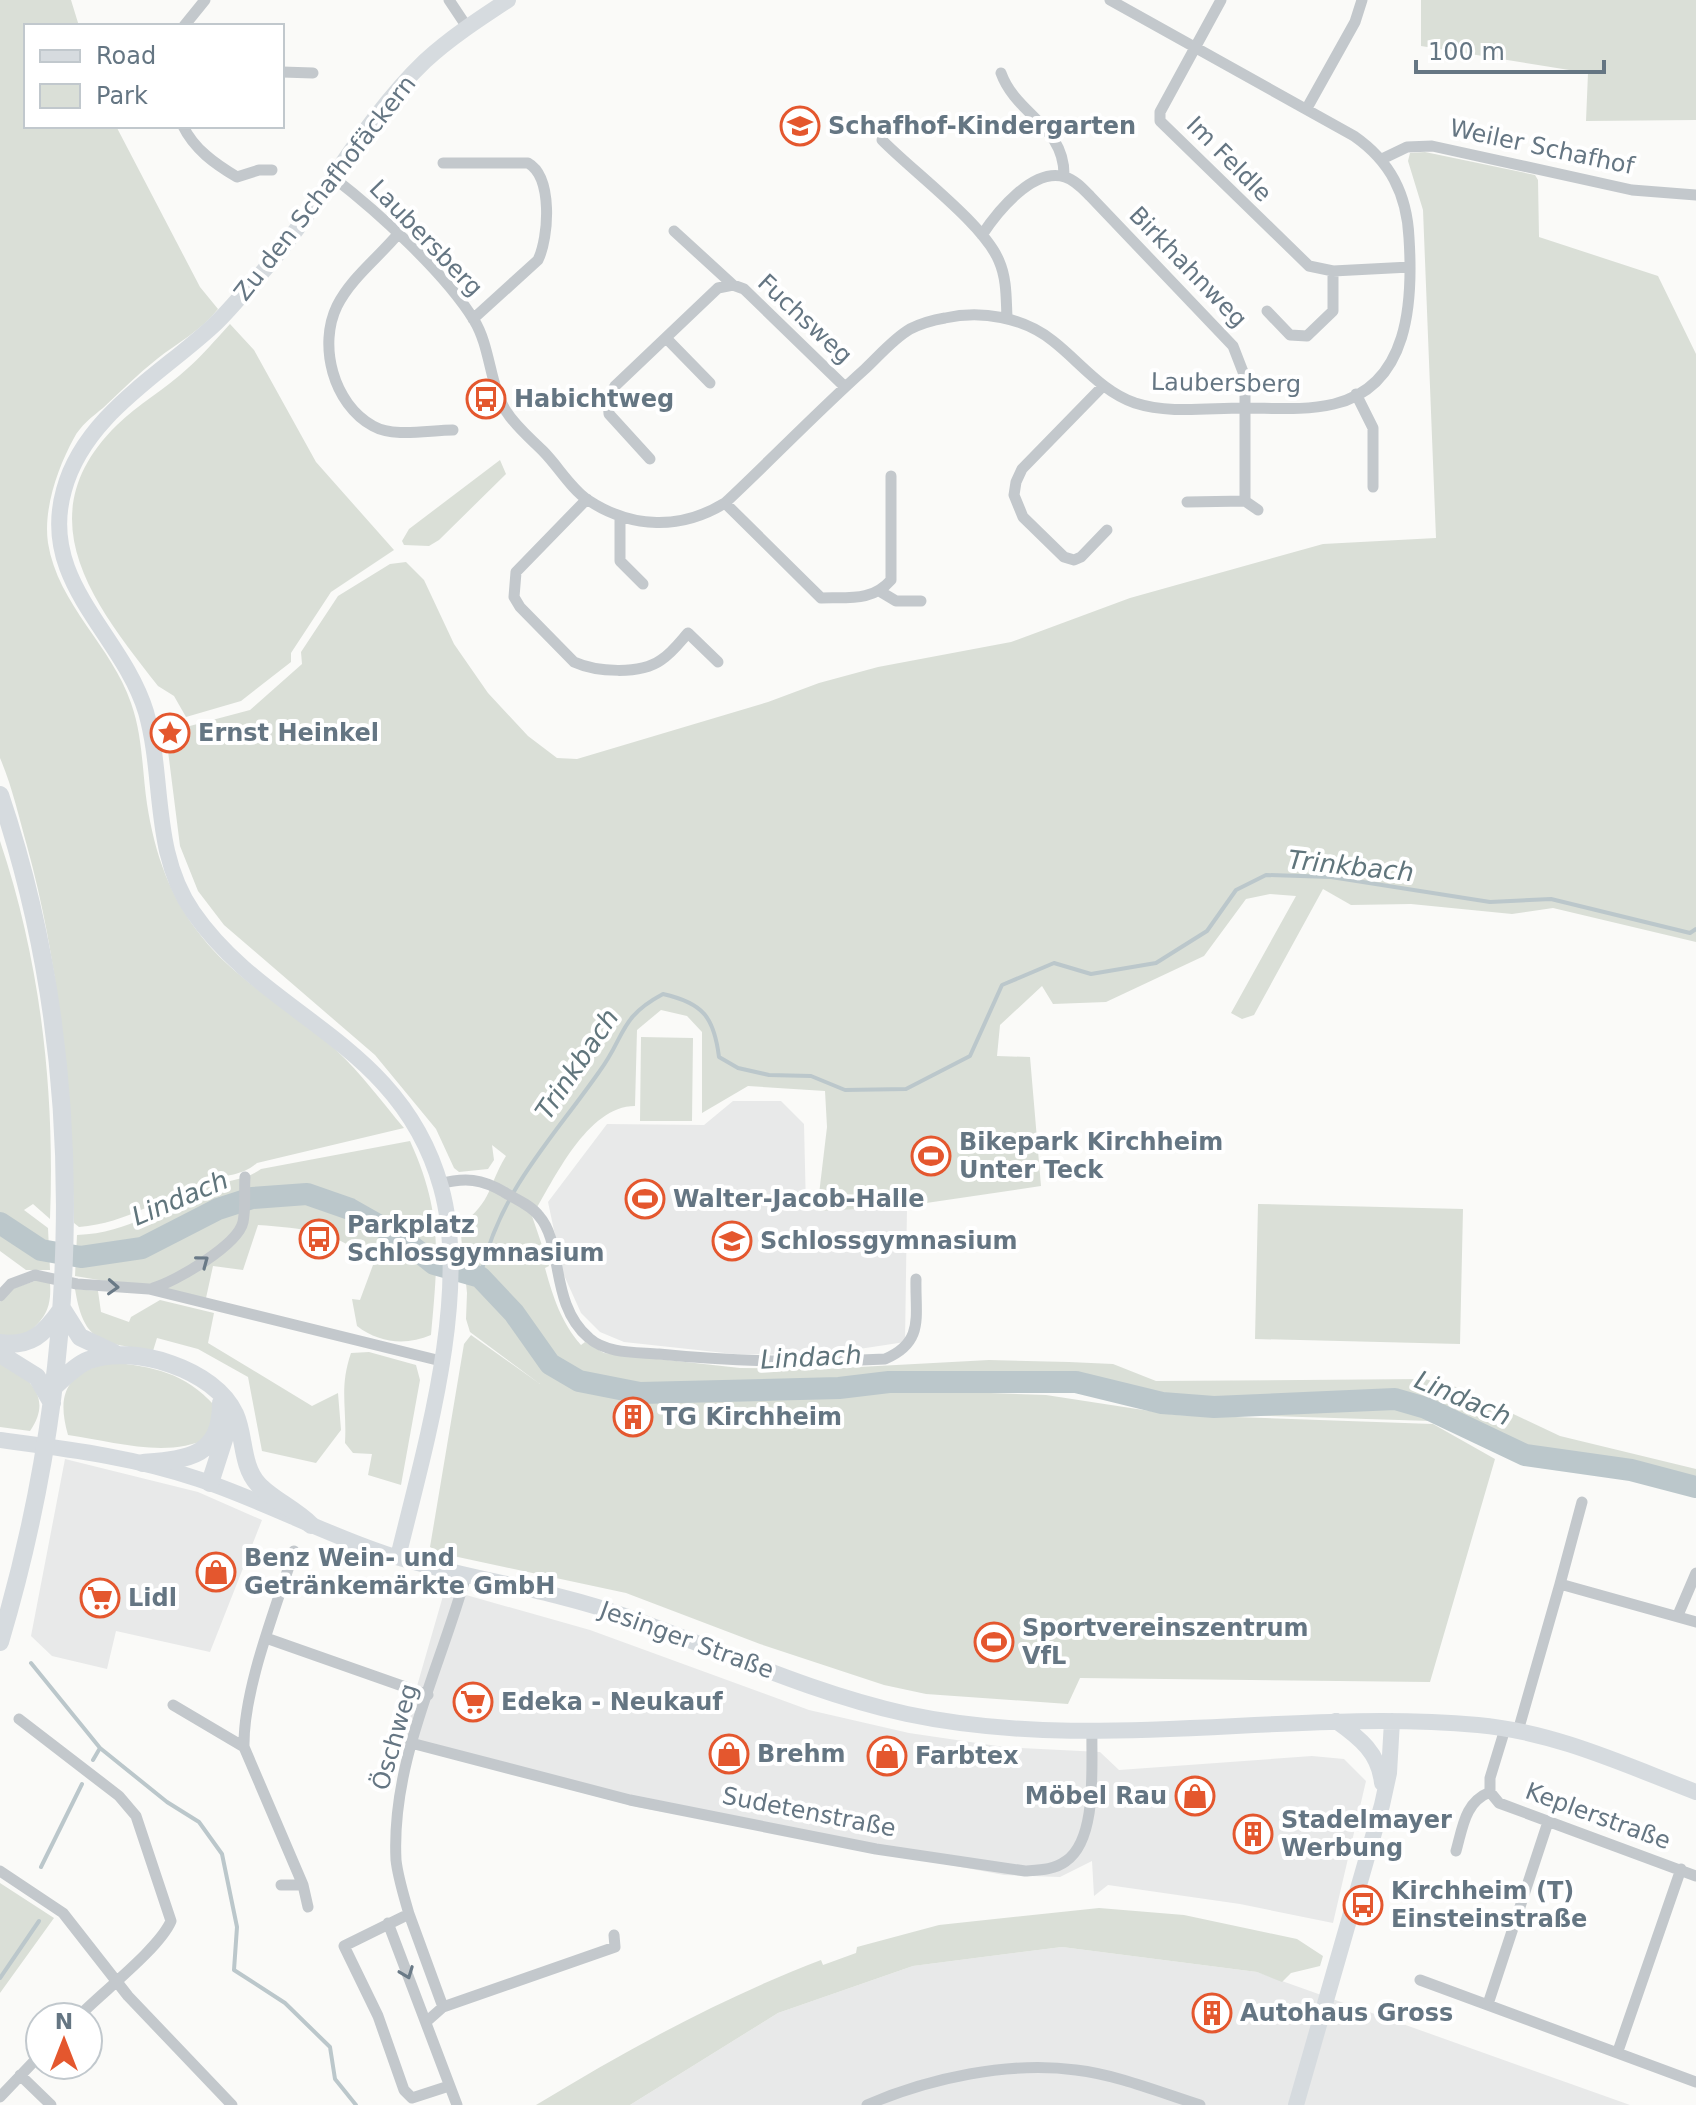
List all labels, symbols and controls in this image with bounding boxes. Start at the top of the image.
legend [24,24,284,128]
scale bar [1416,24,1604,74]
text: 100 m [1428,38,1505,66]
text: Road [96,42,156,70]
street label: Zu den Schafhofäckern [229,70,421,306]
text: Park [96,82,148,110]
school or university icon: Schafhof-Kindergarten [779,105,821,147]
street label: Im Feldle [1181,111,1277,207]
place label: Schafhof-Kindergarten [828,112,1136,140]
street label: Weiler Schafhof [1447,114,1637,180]
street label: Laubersberg [364,174,488,302]
street label: Birkhahnweg [1123,201,1253,333]
street label: Fuchsweg [752,268,858,370]
street label: Laubersberg [1151,368,1301,398]
bus stop icon: Habichtweg [465,378,507,420]
place label: Habichtweg [514,385,674,413]
place icon: Ernst Heinkel [149,712,191,754]
place label: Ernst Heinkel [198,719,379,747]
water label: Trinkbach [1287,844,1415,888]
water label: Trinkbach [529,1003,625,1125]
place label: Bikepark Kirchheim Unter Teck [959,1128,1223,1184]
sports icon: Bikepark Kirchheim Unter Teck [910,1135,952,1177]
water label: Lindach [127,1164,233,1232]
sports icon: Walter-Jacob-Halle [624,1178,666,1220]
place label: Walter-Jacob-Halle [673,1185,925,1213]
place label: Parkplatz Schlossgymnasium [347,1211,605,1267]
bus stop icon: Parkplatz Schlossgymnasium [298,1218,340,1260]
school or university icon: Schlossgymnasium [711,1220,753,1262]
place label: Schlossgymnasium [760,1227,1018,1255]
one-way arrow [194,1256,209,1270]
one-way arrow [107,1278,120,1295]
water label: Lindach [760,1339,862,1375]
water label: Lindach [1410,1364,1516,1432]
building icon: TG Kirchheim [612,1396,654,1438]
place label: TG Kirchheim [661,1403,842,1431]
place label: Benz Wein- und Getränkemärkte GmbH [244,1544,555,1600]
shop icon: Benz Wein- und Getränkemärkte GmbH [195,1551,237,1593]
supermarket icon: Lidl [79,1577,121,1619]
place label: Lidl [128,1584,177,1612]
street label: Jesinger Straße [594,1595,778,1684]
place label: Sportvereinszentrum VfL [1022,1614,1309,1670]
sports icon: Sportvereinszentrum VfL [973,1621,1015,1663]
street label: Öschweg [365,1680,424,1793]
supermarket icon: Edeka - Neukauf [452,1681,494,1723]
place label: Edeka - Neukauf [501,1688,723,1716]
shop icon: Brehm [708,1733,750,1775]
shop icon: Farbtex [866,1735,908,1777]
place label: Brehm [757,1740,846,1768]
place label: Farbtex [915,1742,1019,1770]
shop icon: Möbel Rau [1174,1775,1216,1817]
street label: Keplerstraße [1522,1777,1674,1855]
street label: Sudetenstraße [720,1781,898,1843]
place label: Möbel Rau [1025,1782,1167,1810]
place label: Stadelmayer Werbung [1281,1806,1452,1862]
building icon: Stadelmayer Werbung [1232,1813,1274,1855]
place label: Kirchheim (T) Einsteinstraße [1391,1877,1587,1933]
bus stop icon: Kirchheim (T) Einsteinstraße [1342,1884,1384,1926]
one-way arrow [397,1965,414,1979]
building icon: Autohaus Gross [1191,1992,1233,2034]
place label: Autohaus Gross [1240,1999,1453,2027]
north arrow [24,2001,104,2081]
text: N [55,2009,73,2034]

